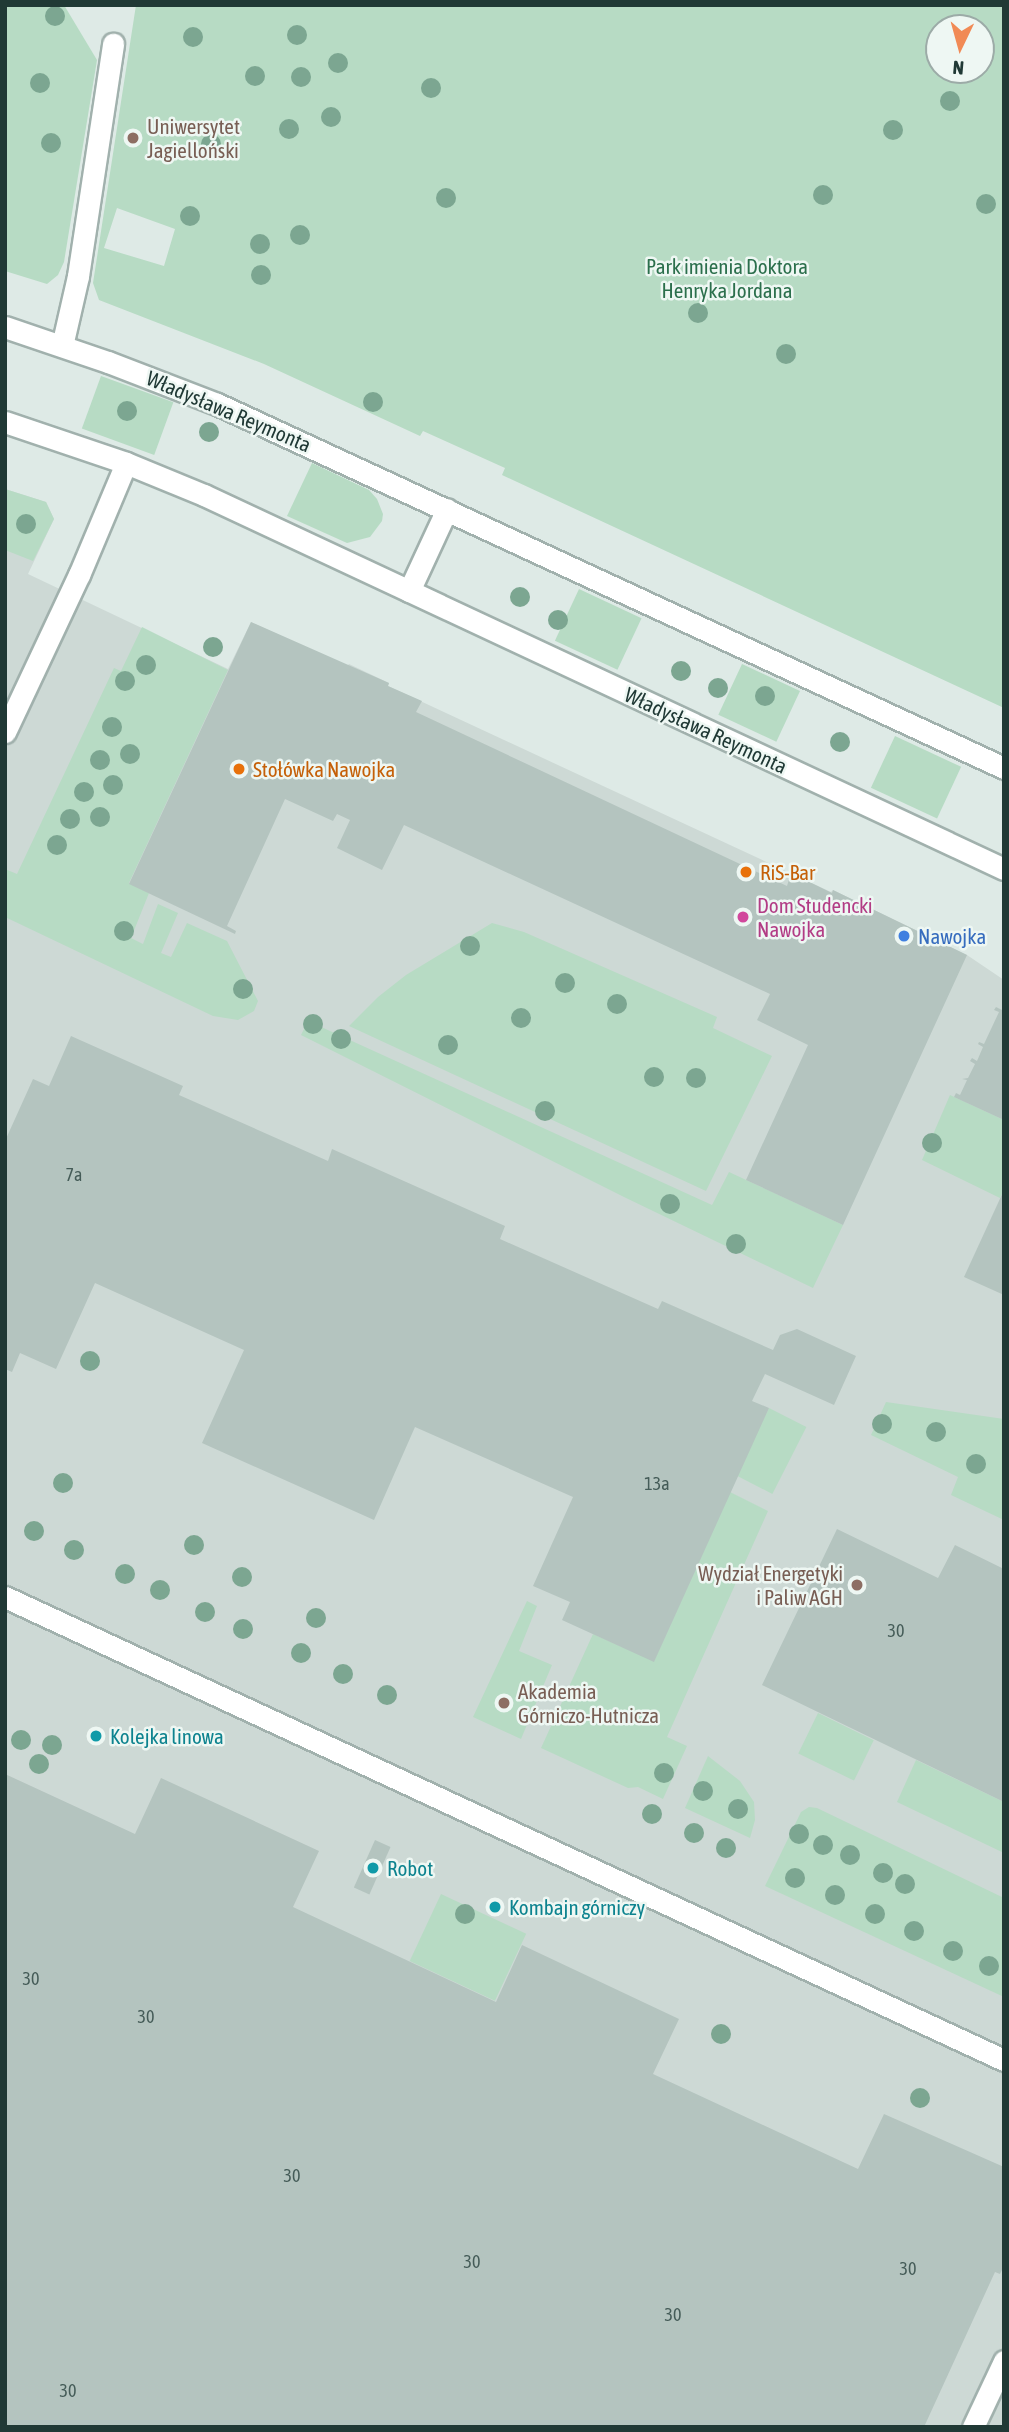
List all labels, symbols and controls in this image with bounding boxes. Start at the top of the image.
north arrow [925,14,995,84]
text: N [952,56,965,79]
place label: Uniwersytet Jagielloński [147,113,240,163]
marker: Uniwersytet Jagielloński [125,130,141,146]
park label: Park imienia Doktora Henryka Jordana [646,253,808,303]
street label: Władysława Reymonta [143,365,315,457]
street label: Władysława Reymonta [621,681,791,779]
place label: Stołówka Nawojka [253,756,395,782]
marker: Stołówka Nawojka [231,761,247,777]
place label: RiS-Bar [760,859,815,885]
marker: RiS-Bar [738,864,754,880]
place label: Dom Studencki Nawojka [757,892,873,942]
marker: Dom Studencki Nawojka [735,909,751,925]
place label: Nawojka [918,923,986,949]
marker: Nawojka [896,928,912,944]
house number: 7a [66,1164,82,1186]
house number: 13a [644,1473,670,1495]
place label: Wydział Energetyki i Paliw AGH [698,1560,843,1610]
marker: Wydział Energetyki i Paliw AGH [849,1577,865,1593]
house number: 30 [888,1620,904,1642]
place label: Akademia Górniczo-Hutnicza [518,1678,659,1728]
marker: Akademia Górniczo-Hutnicza [496,1695,512,1711]
place label: Kolejka linowa [110,1723,224,1749]
marker: Kolejka linowa [88,1728,104,1744]
place label: Robot [387,1855,433,1881]
marker: Robot [365,1860,381,1876]
place label: Kombajn górniczy [509,1894,645,1920]
marker: Kombajn górniczy [487,1899,503,1915]
house number: 30 [23,1968,39,1990]
house number: 30 [138,2006,154,2028]
house number: 30 [284,2165,300,2187]
house number: 30 [464,2251,480,2273]
house number: 30 [900,2258,916,2280]
house number: 30 [665,2304,681,2326]
house number: 30 [60,2380,76,2402]

